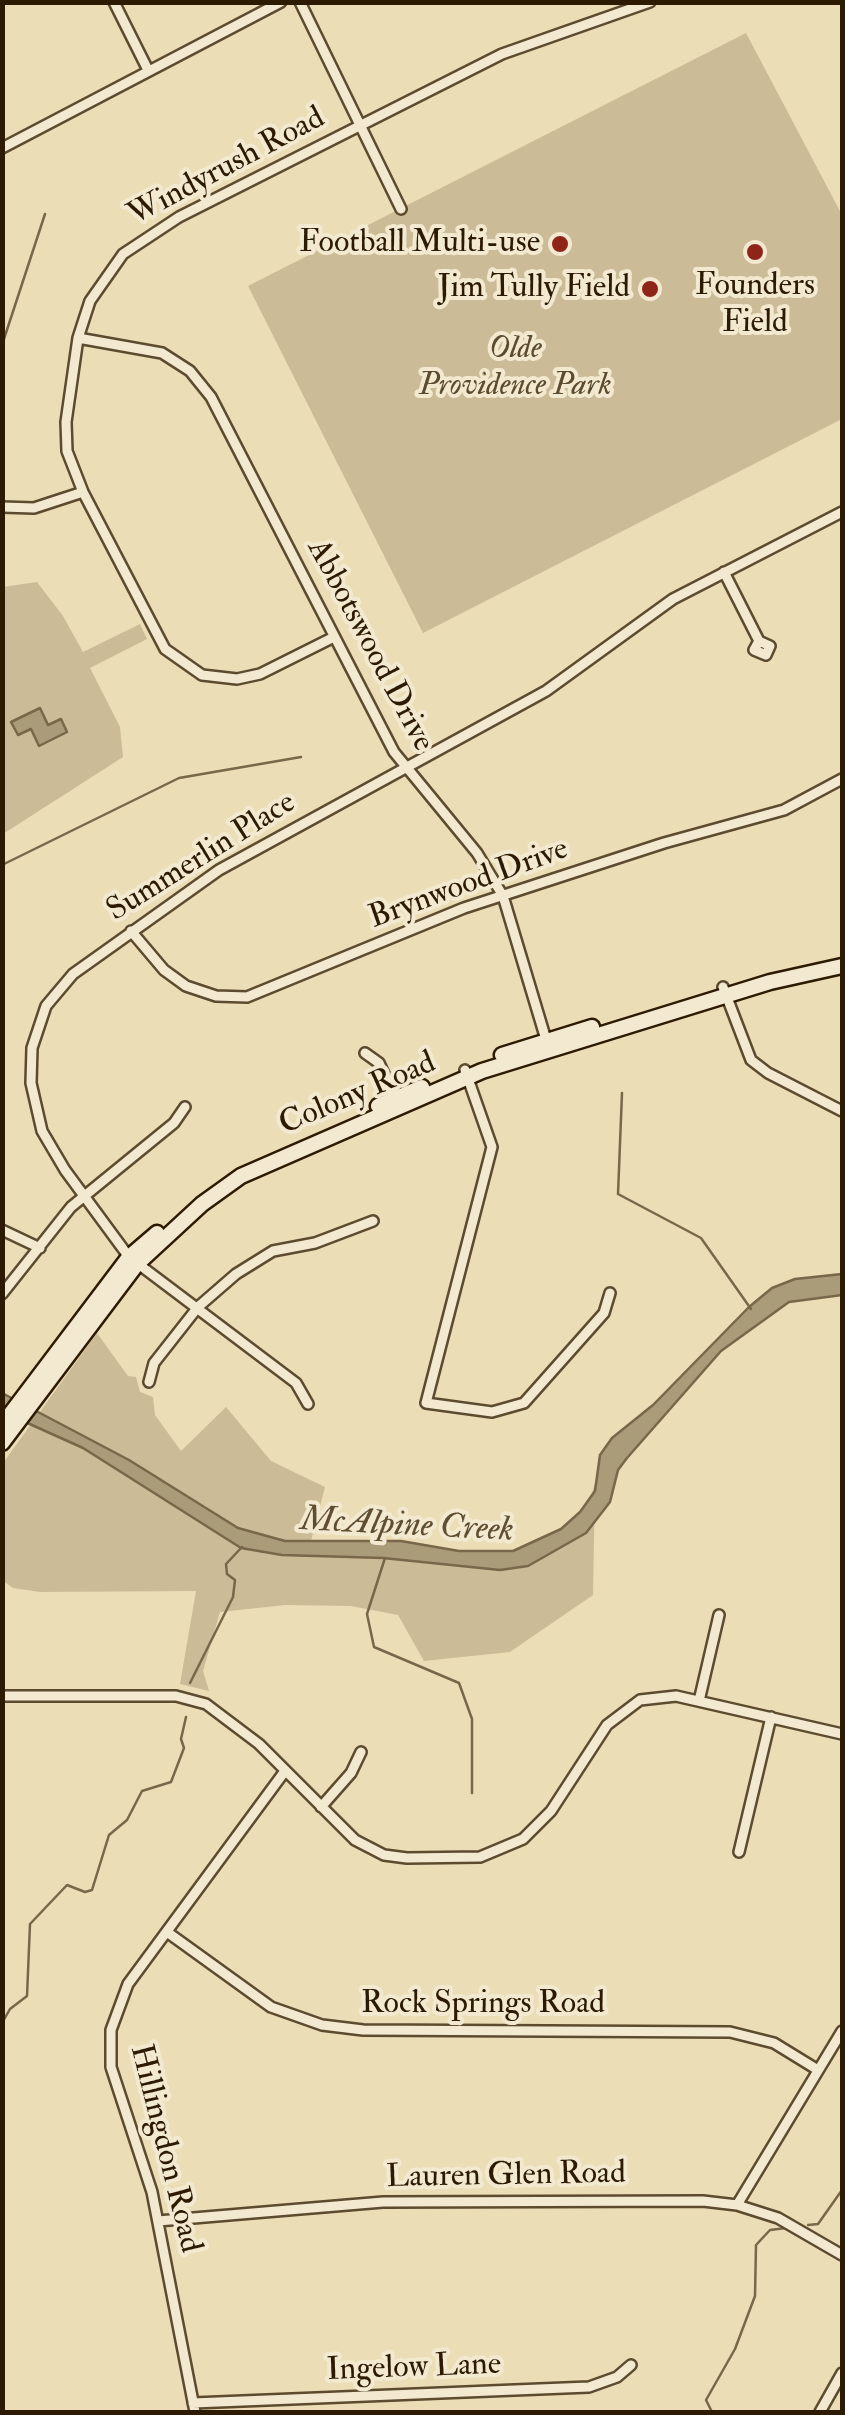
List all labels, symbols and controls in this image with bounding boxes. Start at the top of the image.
street label: Windyrush Road [122,100,332,236]
place label: Football Multi-use [299,225,540,263]
marker: Football Multi-use [549,233,571,255]
marker: Founders Field [744,241,766,263]
place label: Founders Field [695,268,815,343]
place label: Jim Tully Field [438,270,630,308]
marker: Jim Tully Field [639,278,661,300]
park label: Olde Providence Park [418,331,612,406]
street label: Abbotswood Drive [297,533,441,759]
street label: Summerlin Place [101,785,303,931]
street label: Brynwood Drive [364,831,574,939]
street label: Colony Road [274,1045,442,1145]
water label: McAlpine Creek [299,1500,515,1554]
street label: Rock Springs Road [361,1986,605,2024]
street label: Hillingdon Road [120,2041,208,2257]
street label: Lauren Glen Road [386,2156,626,2198]
street label: Ingelow Lane [326,2347,502,2391]

